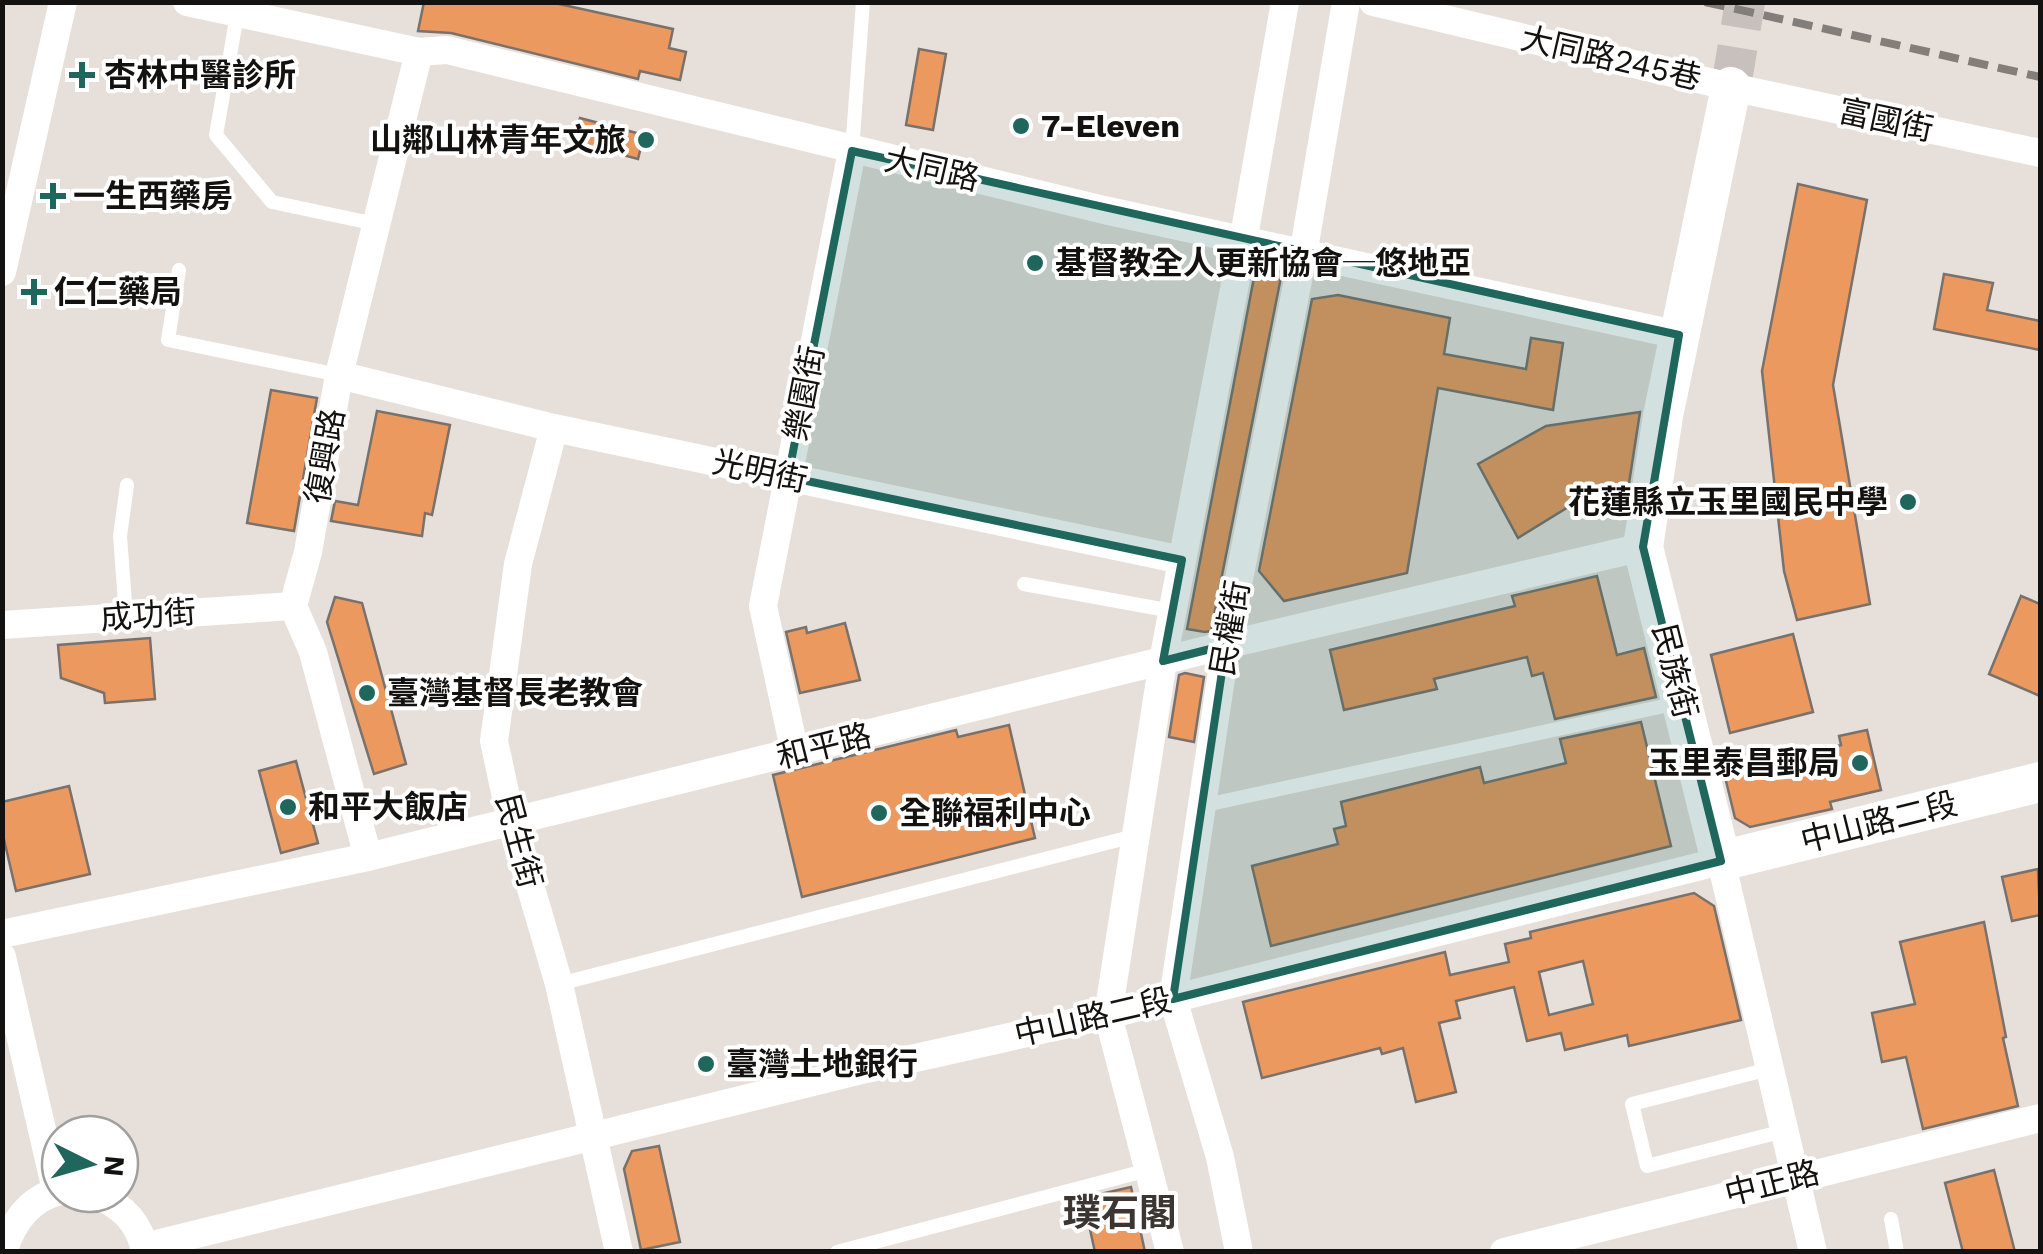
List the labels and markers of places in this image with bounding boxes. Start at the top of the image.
place label: 杏林中醫診所 [104,56,296,94]
marker: 杏林中醫診所 [69,62,95,88]
place label: 7-Eleven [1041,107,1180,145]
marker: 7-Eleven [1010,115,1032,137]
place label: 山鄰山林青年文旅 [370,121,626,159]
marker: 山鄰山林青年文旅 [635,129,657,151]
place label: 一生西藥房 [73,177,233,215]
marker: 一生西藥房 [42,185,64,207]
place label: 基督教全人更新協會─悠地亞 [1055,244,1471,282]
marker: 基督教全人更新協會─悠地亞 [1024,252,1046,274]
place label: 仁仁藥局 [54,273,182,311]
marker: 仁仁藥局 [23,281,45,303]
place label: 花蓮縣立玉里國民中學 [1568,483,1888,521]
marker: 花蓮縣立玉里國民中學 [1897,491,1919,513]
place label: 臺灣基督長老教會 [387,674,643,712]
marker: 臺灣基督長老教會 [356,682,378,704]
place label: 玉里泰昌郵局 [1648,744,1840,782]
marker: 玉里泰昌郵局 [1849,752,1871,774]
place label: 和平大飯店 [308,788,468,826]
place label: 全聯福利中心 [899,794,1091,832]
marker: 和平大飯店 [277,796,299,818]
marker: 全聯福利中心 [868,802,890,824]
place label: 臺灣土地銀行 [726,1045,918,1083]
marker: 臺灣土地銀行 [695,1053,717,1075]

